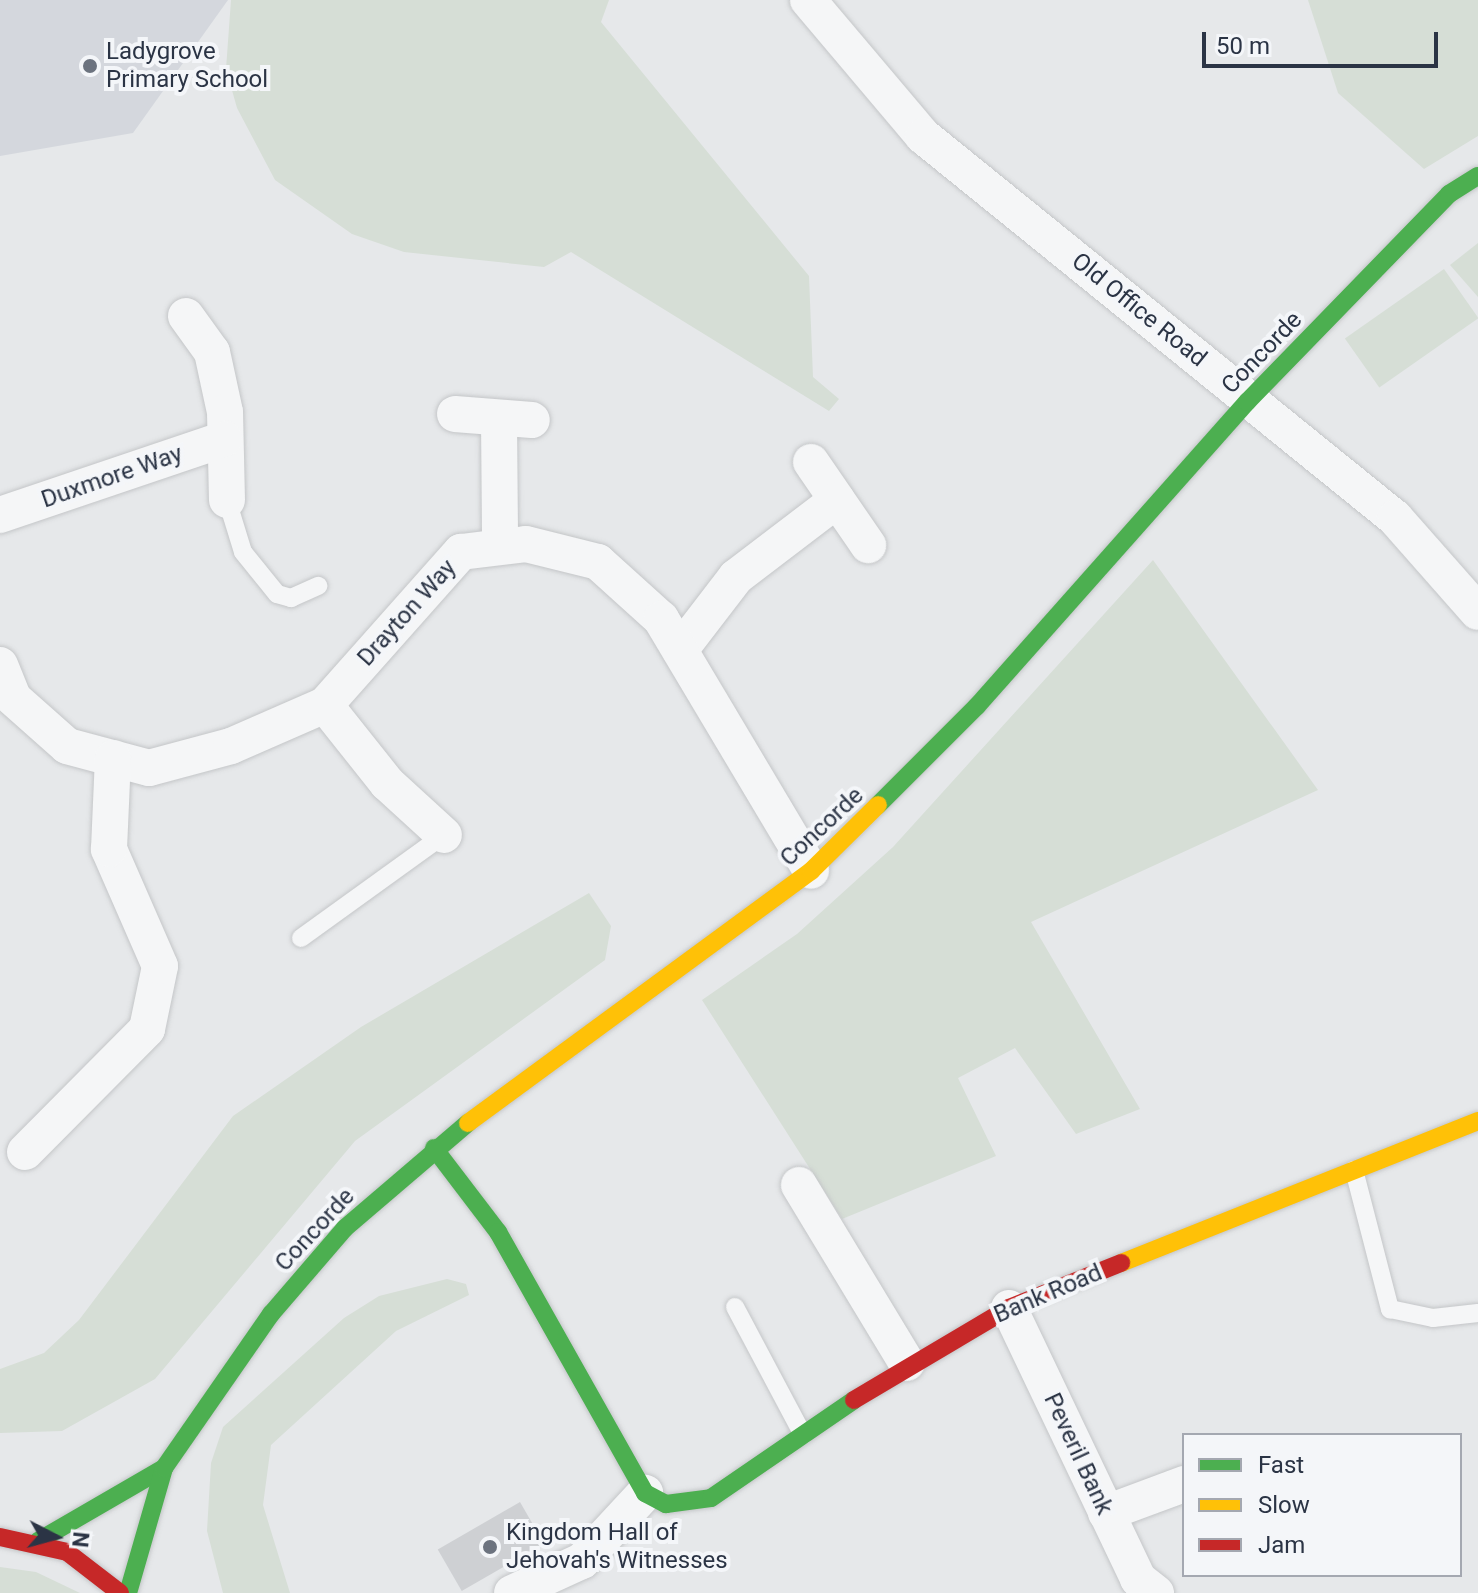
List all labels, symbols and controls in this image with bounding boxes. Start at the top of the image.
scale bar [1206,16,1442,66]
text: 50 m [1216,32,1270,60]
place label: Ladygrove Primary School [106,38,268,94]
marker: Ladygrove Primary School [81,57,99,75]
street label: Old Office Road [1066,247,1212,373]
street label: Concorde [1216,306,1308,400]
street label: Duxmore Way [38,439,186,515]
street label: Drayton Way [352,554,462,672]
street label: Concorde [775,781,869,873]
street label: Concorde [269,1183,361,1277]
street label: Bank Road [990,1258,1106,1330]
street label: Peveril Bank [1037,1389,1119,1519]
legend [1182,1433,1462,1577]
text: Fast [1258,1451,1304,1479]
text: Slow [1258,1491,1310,1519]
north arrow [16,1497,96,1577]
place label: Kingdom Hall of Jehovah's Witnesses [506,1519,728,1575]
text: N [67,1531,94,1549]
text: Jam [1258,1531,1305,1559]
marker: Kingdom Hall of Jehovah's Witnesses [481,1538,499,1556]

